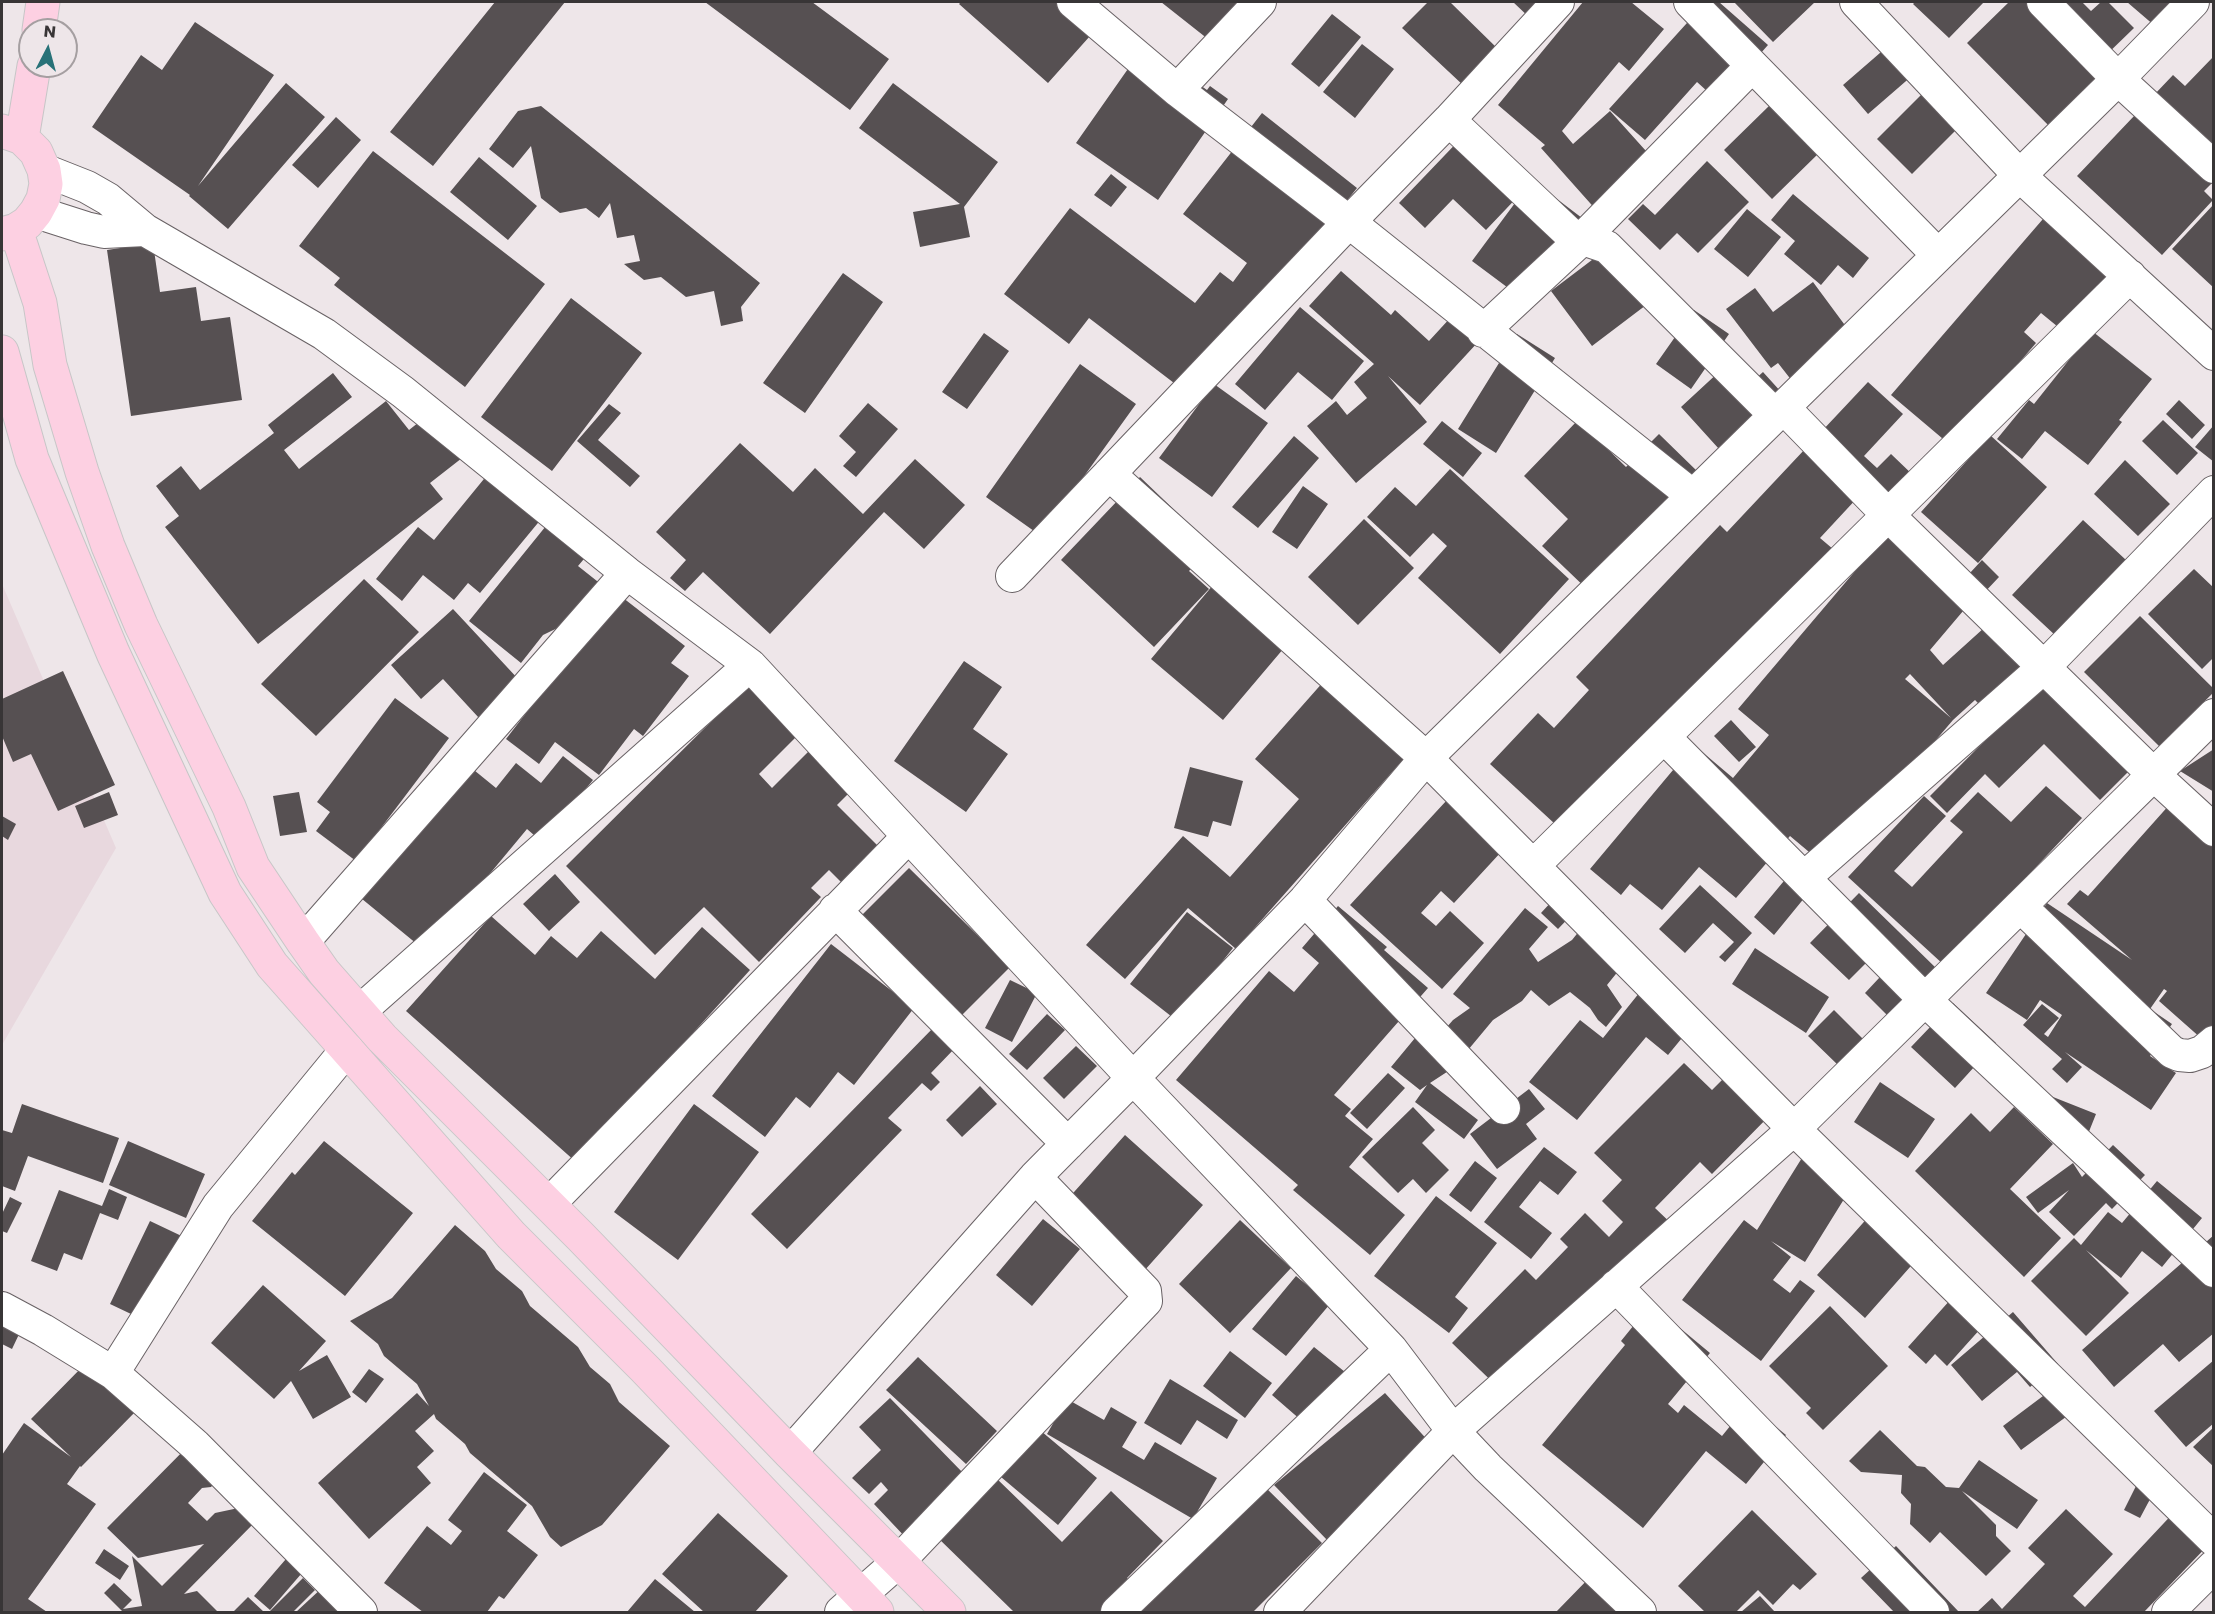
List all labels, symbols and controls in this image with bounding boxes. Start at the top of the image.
north arrow [18,18,78,78]
text: N [43,20,57,44]

